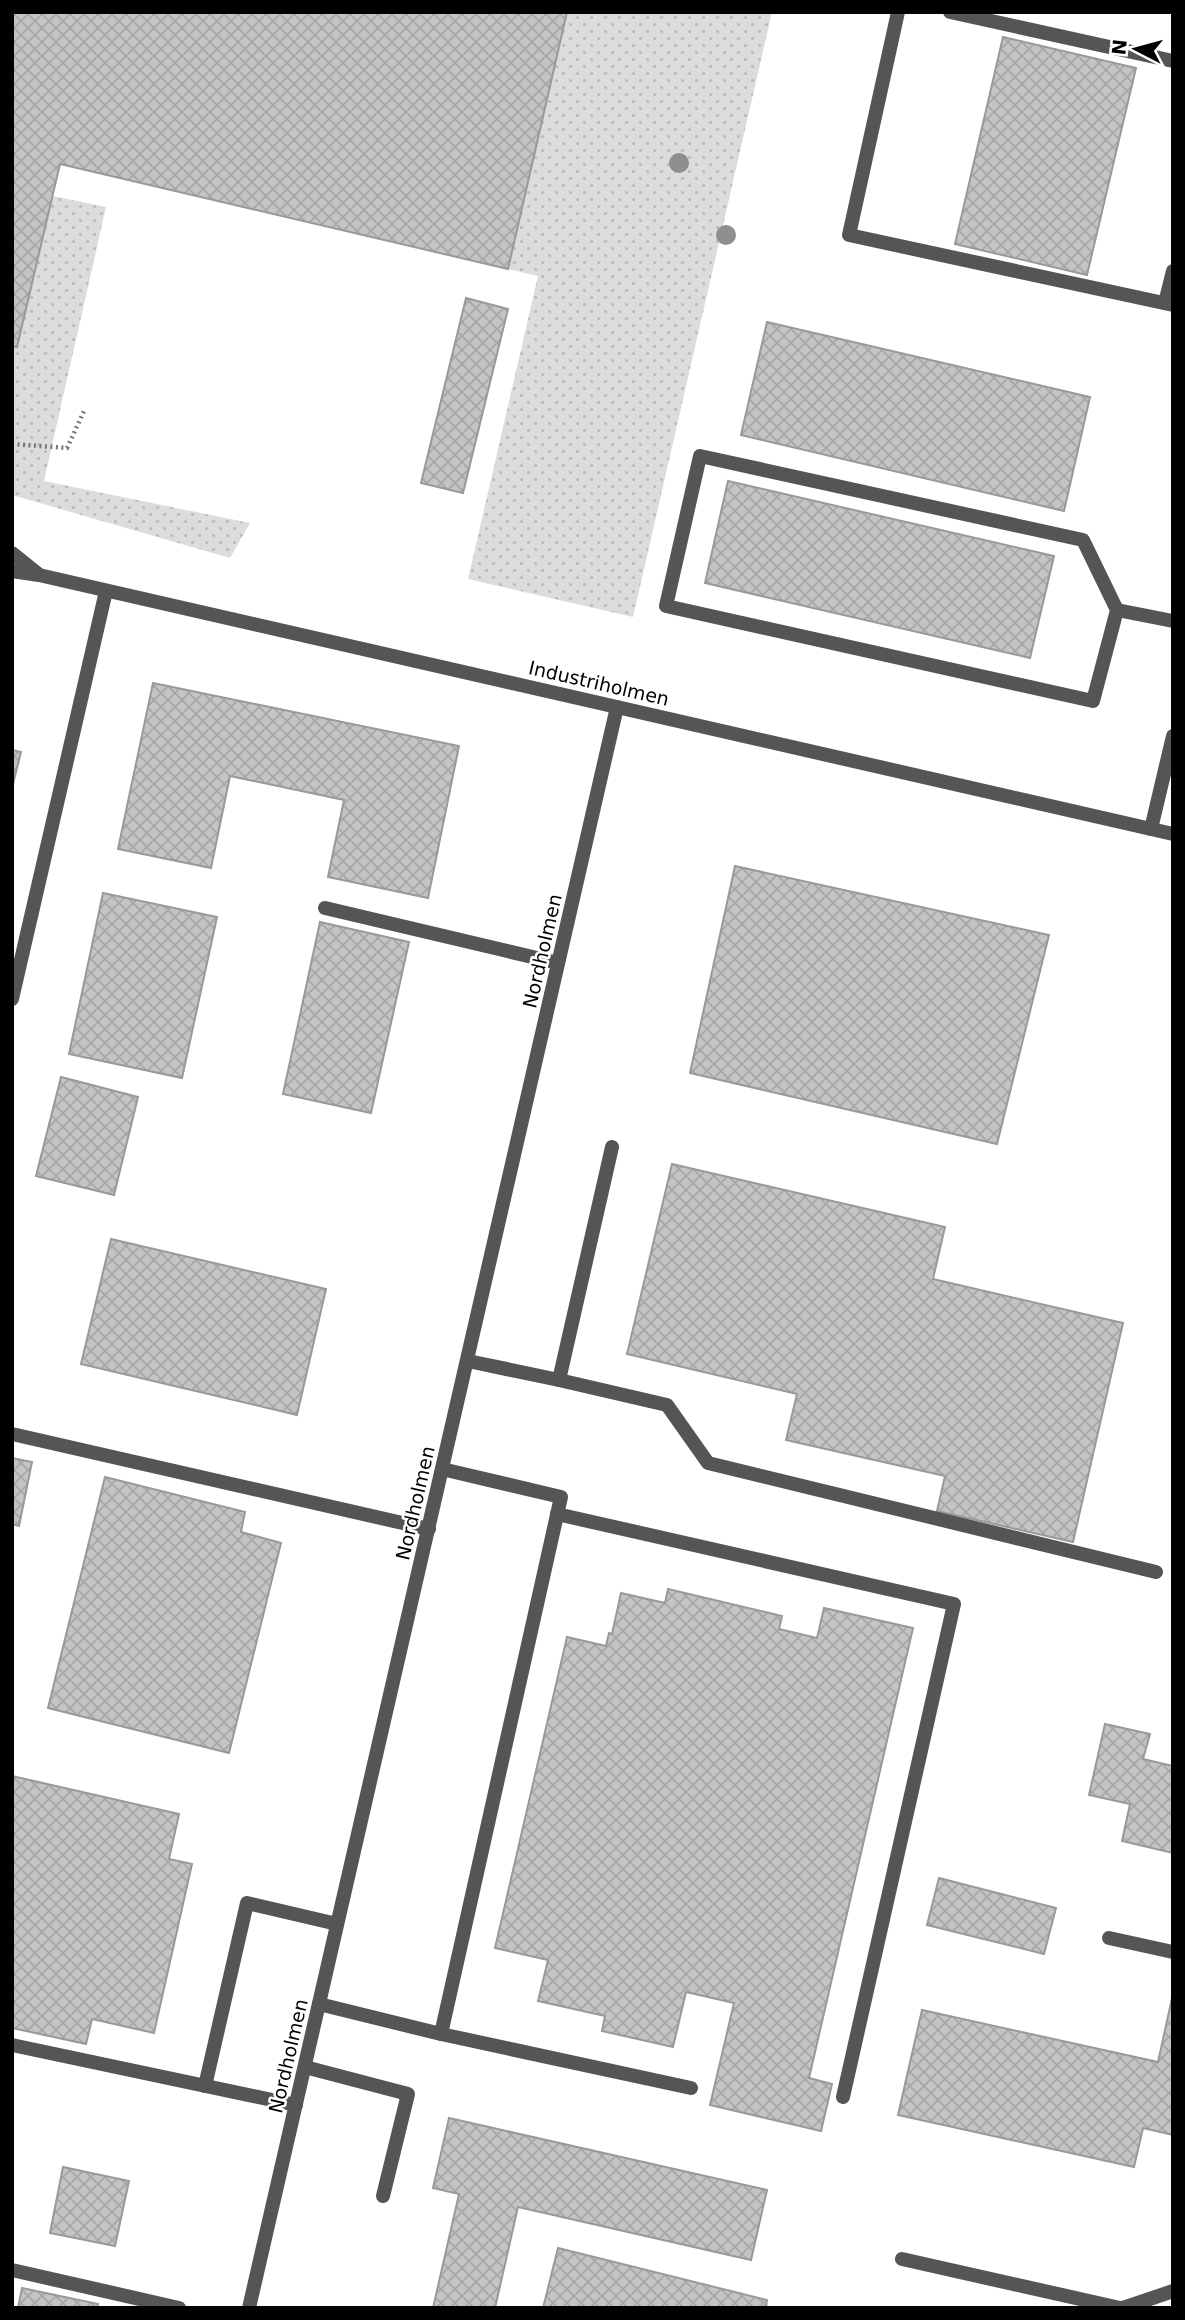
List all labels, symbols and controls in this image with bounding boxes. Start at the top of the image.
north arrow [1101,14,1171,84]
text: N [1107,38,1131,56]
street label: Industriholmen [527,656,671,710]
street label: Nordholmen [518,892,566,1010]
street label: Nordholmen [391,1444,439,1562]
street label: Nordholmen [264,1997,312,2115]

